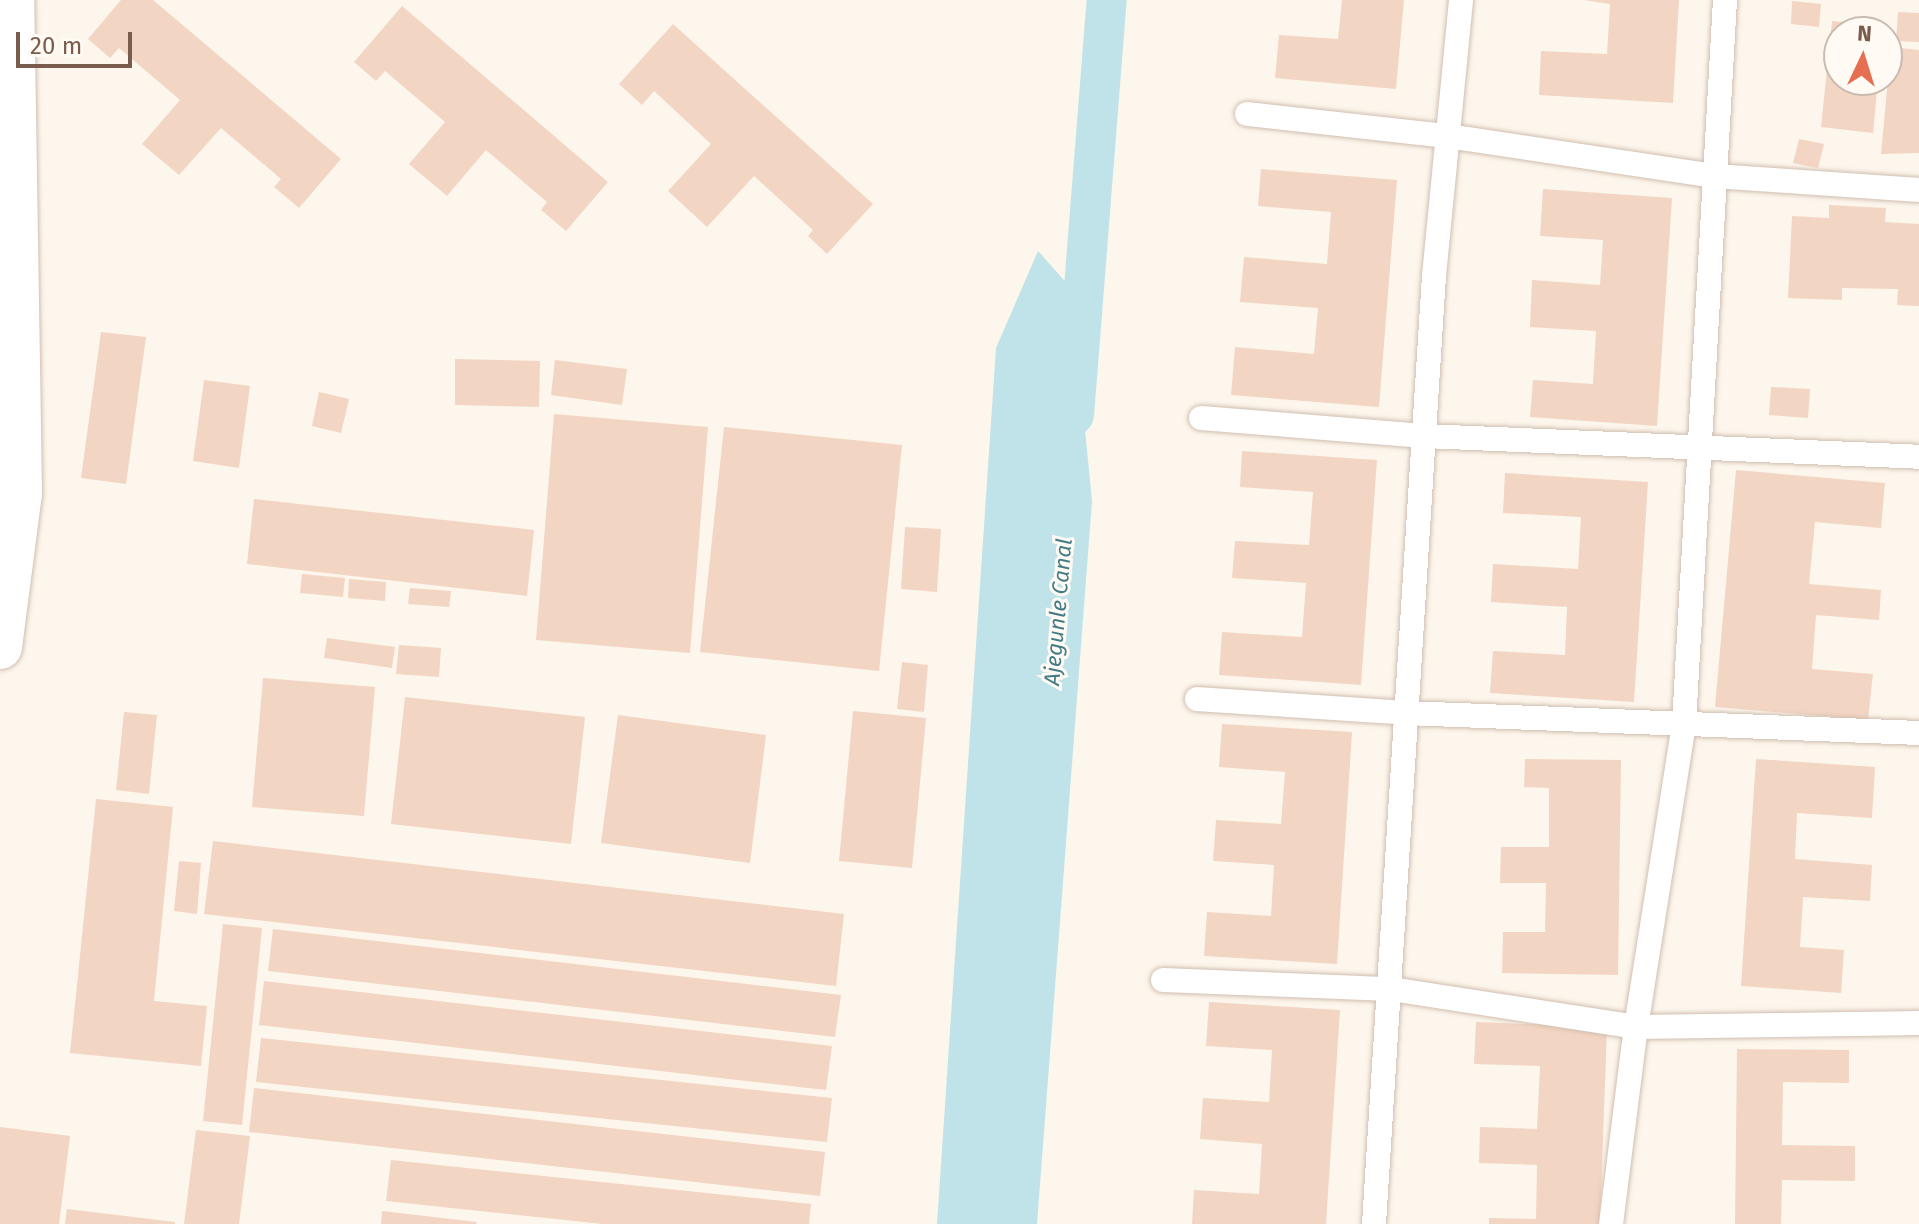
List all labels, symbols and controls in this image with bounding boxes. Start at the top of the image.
scale bar [20,16,136,66]
north arrow [1823,16,1903,96]
text: N [1856,20,1873,48]
text: 20 m [30,32,82,60]
water label: Ajegunle Canal [1038,537,1078,687]

